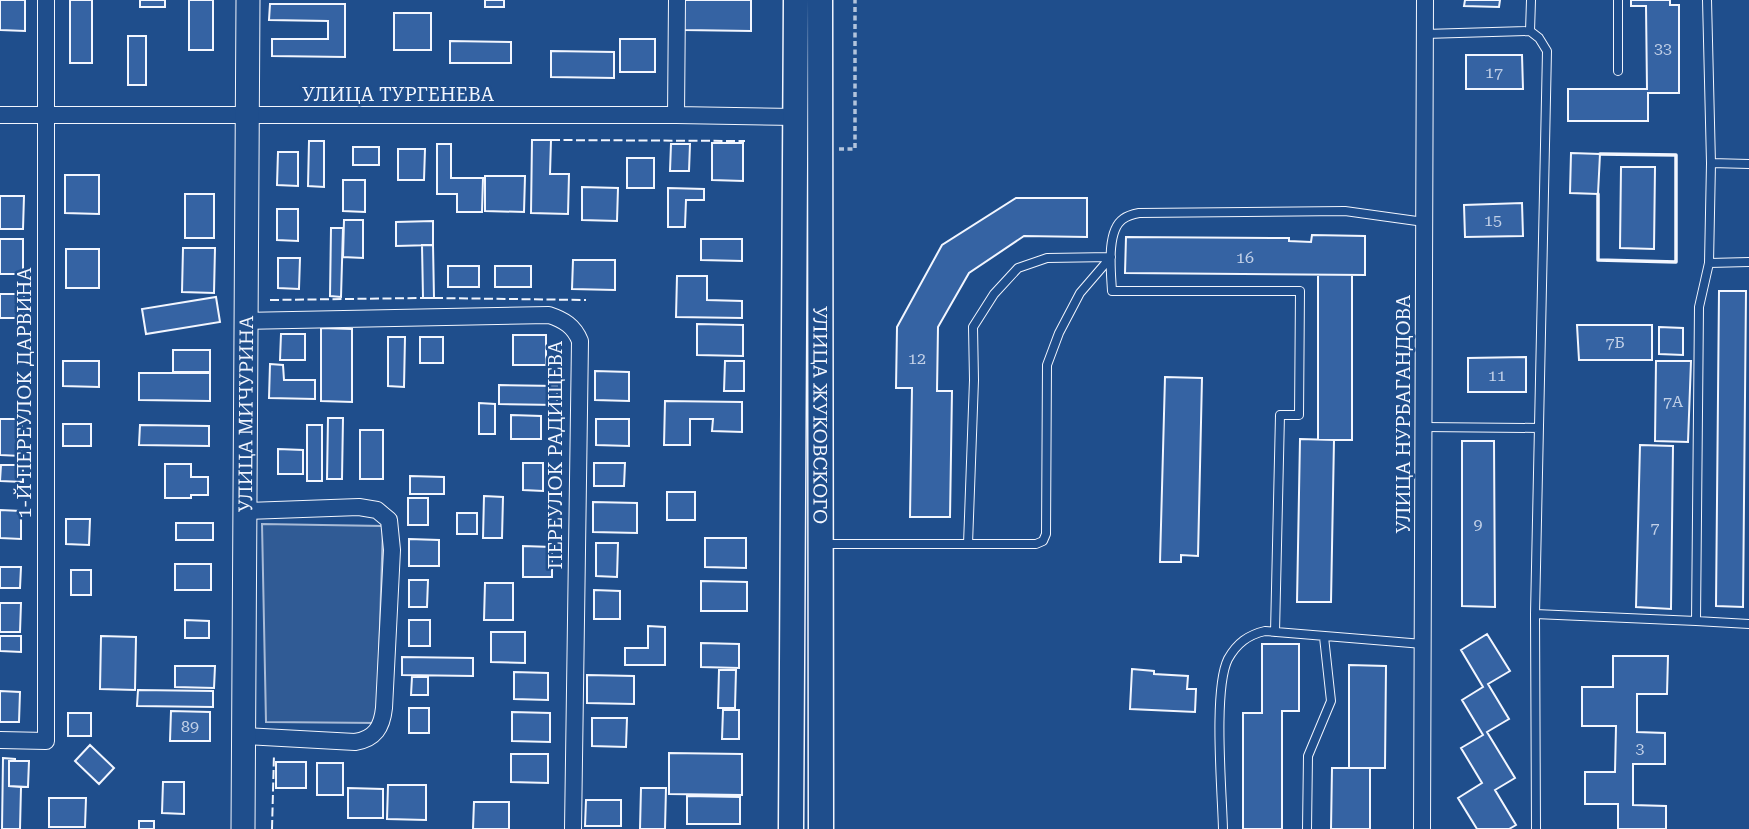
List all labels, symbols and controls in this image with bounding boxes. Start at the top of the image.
house number: 33 [1654,39,1672,58]
house number: 17 [1485,63,1503,82]
street label: УЛИЦА ТУРГЕНЕВА [302,83,495,106]
house number: 15 [1484,211,1502,230]
house number: 16 [1236,248,1254,267]
street label: 1-Й ПЕРЕУЛОК ДАРВИНА [13,267,36,519]
street label: УЛИЦА НУРБАГАНДОВА [1392,294,1415,533]
street label: УЛИЦА ЖУКОВСКОГО [808,306,832,524]
street label: УЛИЦА МИЧУРИНА [234,315,258,512]
house number: 7Б [1605,333,1625,352]
street label: ПЕРЕУЛОК РАДИЩЕВА [544,340,567,569]
house number: 12 [908,349,926,368]
house number: 11 [1488,366,1506,385]
house number: 7А [1663,392,1684,411]
house number: 9 [1474,515,1483,534]
house number: 7 [1651,518,1660,537]
house number: 89 [181,717,199,736]
house number: 3 [1636,739,1645,758]

